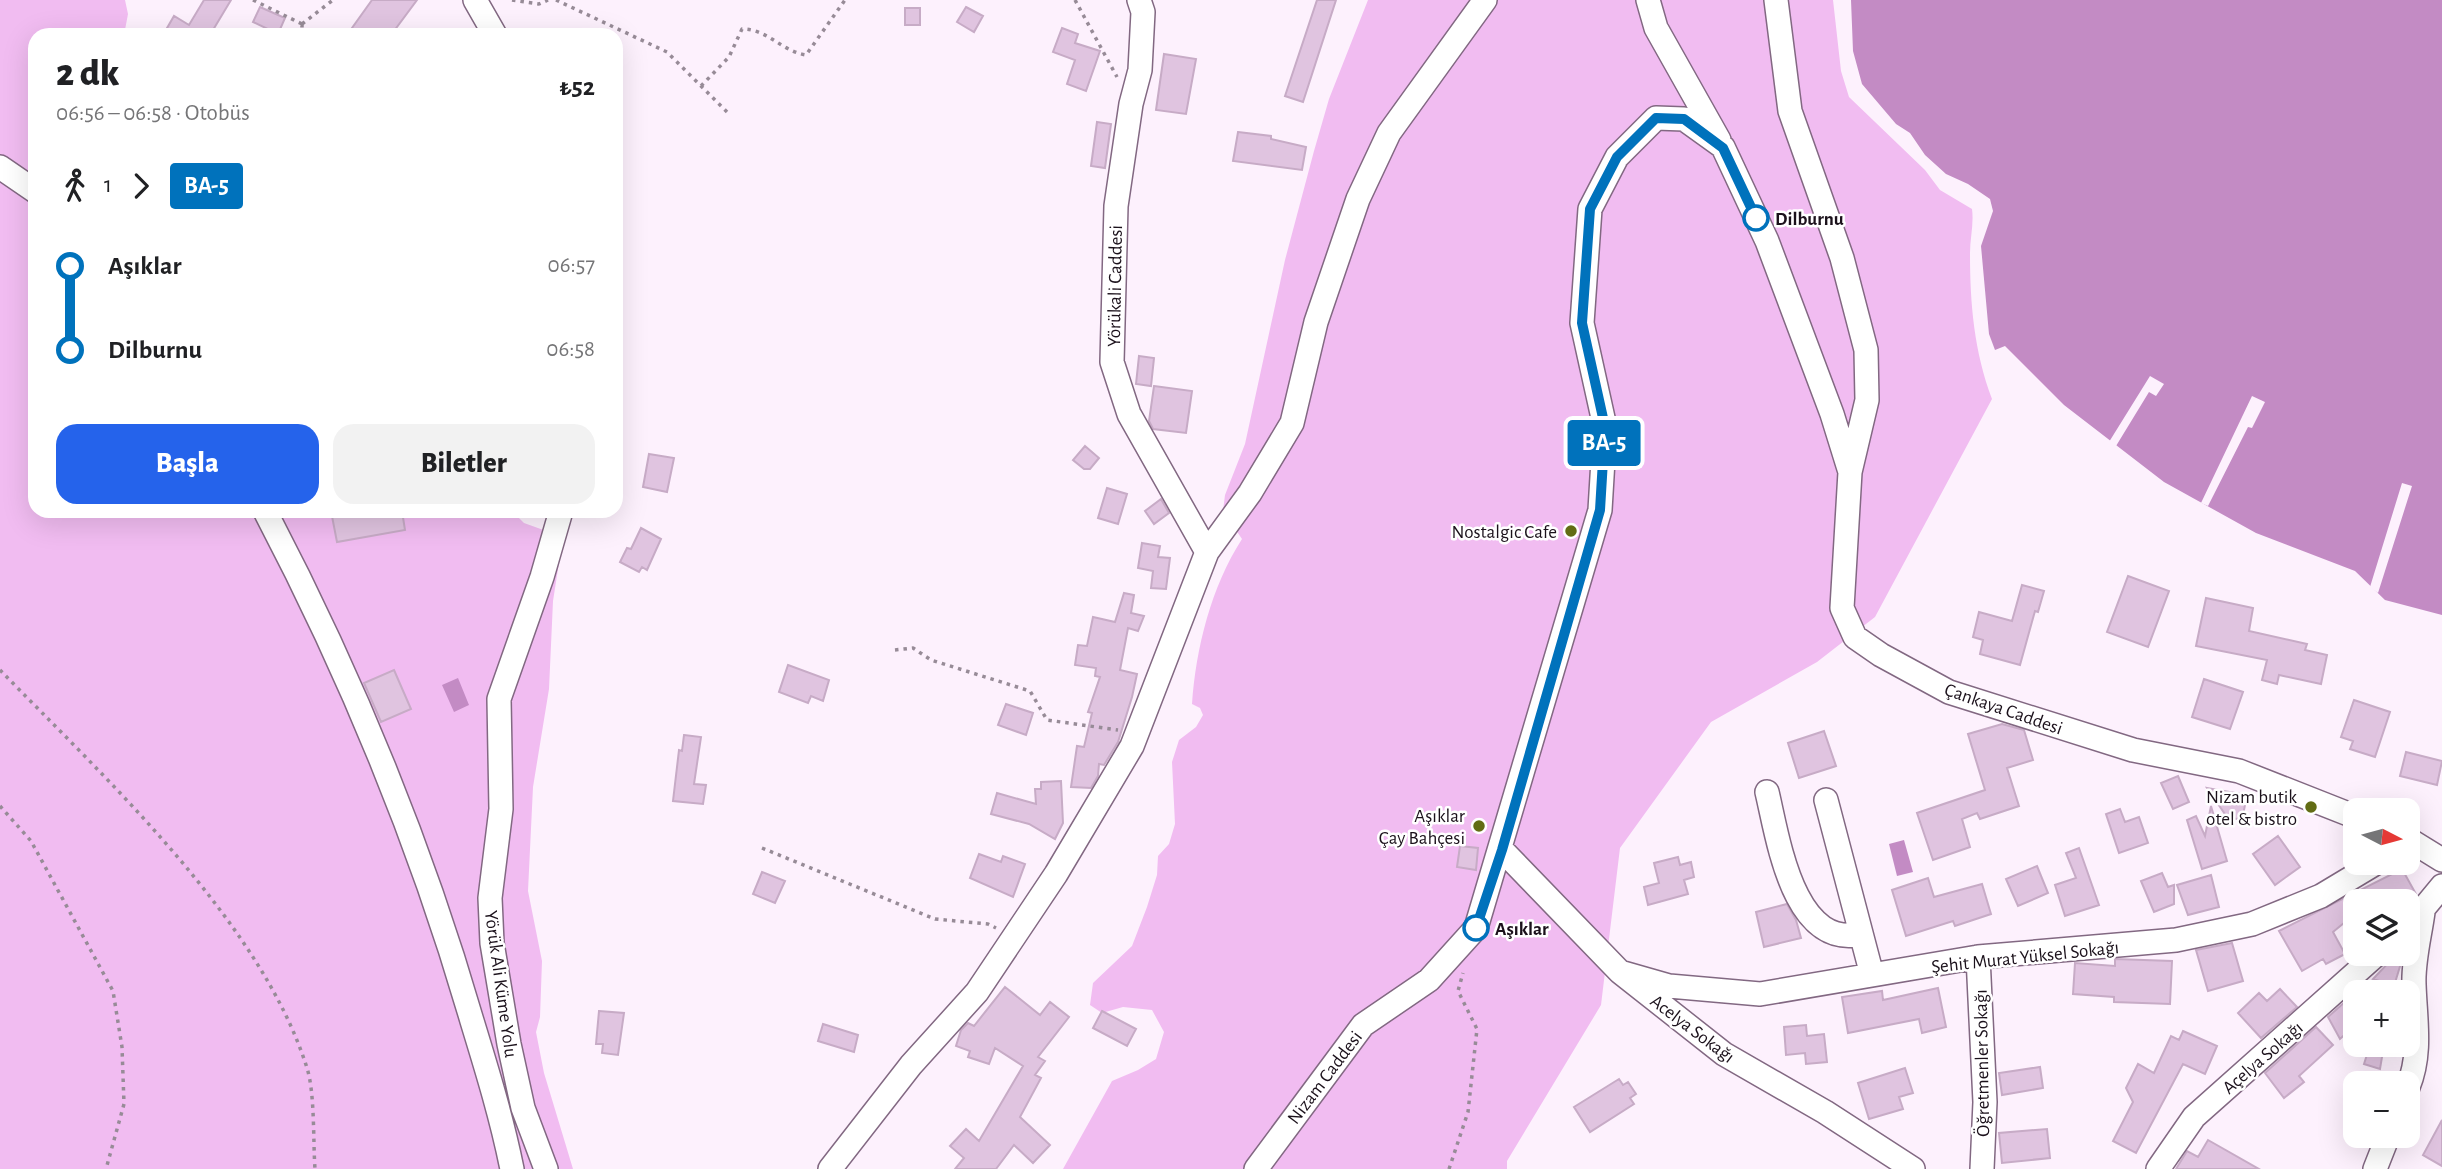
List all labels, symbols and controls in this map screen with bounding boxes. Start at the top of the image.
text: 2 dk [56,55,119,93]
text: ₺52 [559,74,595,100]
text: 06:56 – 06:58 · Otobüs [56,102,250,125]
icon: walk [56,167,94,205]
icon: forward [122,167,160,205]
text: 1 [104,174,112,197]
text: BA-5 [184,174,229,198]
marker: Dilburnu [1743,205,1769,231]
place label: Dilburnu [1775,210,1844,229]
street label: Yörükali Caddesi [1105,225,1126,347]
text: Aşıklar [108,253,181,279]
text: 06:57 [548,254,595,277]
text: Dilburnu [108,337,202,363]
text: 06:58 [546,338,595,361]
line badge: BA-5 [1555,420,1653,466]
button: Başla [56,424,319,504]
button: Biletler [333,424,595,504]
text: BA-5 [1582,431,1626,455]
place label: Nostalgic Cafe [1452,523,1557,542]
marker: Nostalgic Cafe [1563,523,1579,539]
street label: Çankaya Caddesi [1942,680,2065,739]
place label: Nizam butik otel & bistro [2206,788,2297,829]
north arrow [2343,798,2420,875]
map controls [2343,798,2420,1148]
marker: Nizam butik otel & bistro [2303,799,2319,815]
place label: Aşıklar Çay Bahçesi [1379,807,1465,848]
marker: Aşıklar Çay Bahçesi [1471,818,1487,834]
button: layers [2343,889,2420,966]
street label: Yörük Ali Küme Yolu [481,910,520,1059]
marker: Aşıklar [1463,915,1489,941]
place label: Aşıklar [1495,920,1549,939]
street label: Şehit Murat Yüksel Sokağı [1930,938,2120,977]
button: + [2343,980,2420,1057]
street label: Öğretmenler Sokağı [1971,989,1993,1137]
street label: Acelya Sokağı [1646,992,1738,1067]
street label: Açelya Sokağı [2219,1018,2307,1098]
street label: Nizam Caddesi [1284,1028,1366,1128]
button: − [2343,1071,2420,1148]

